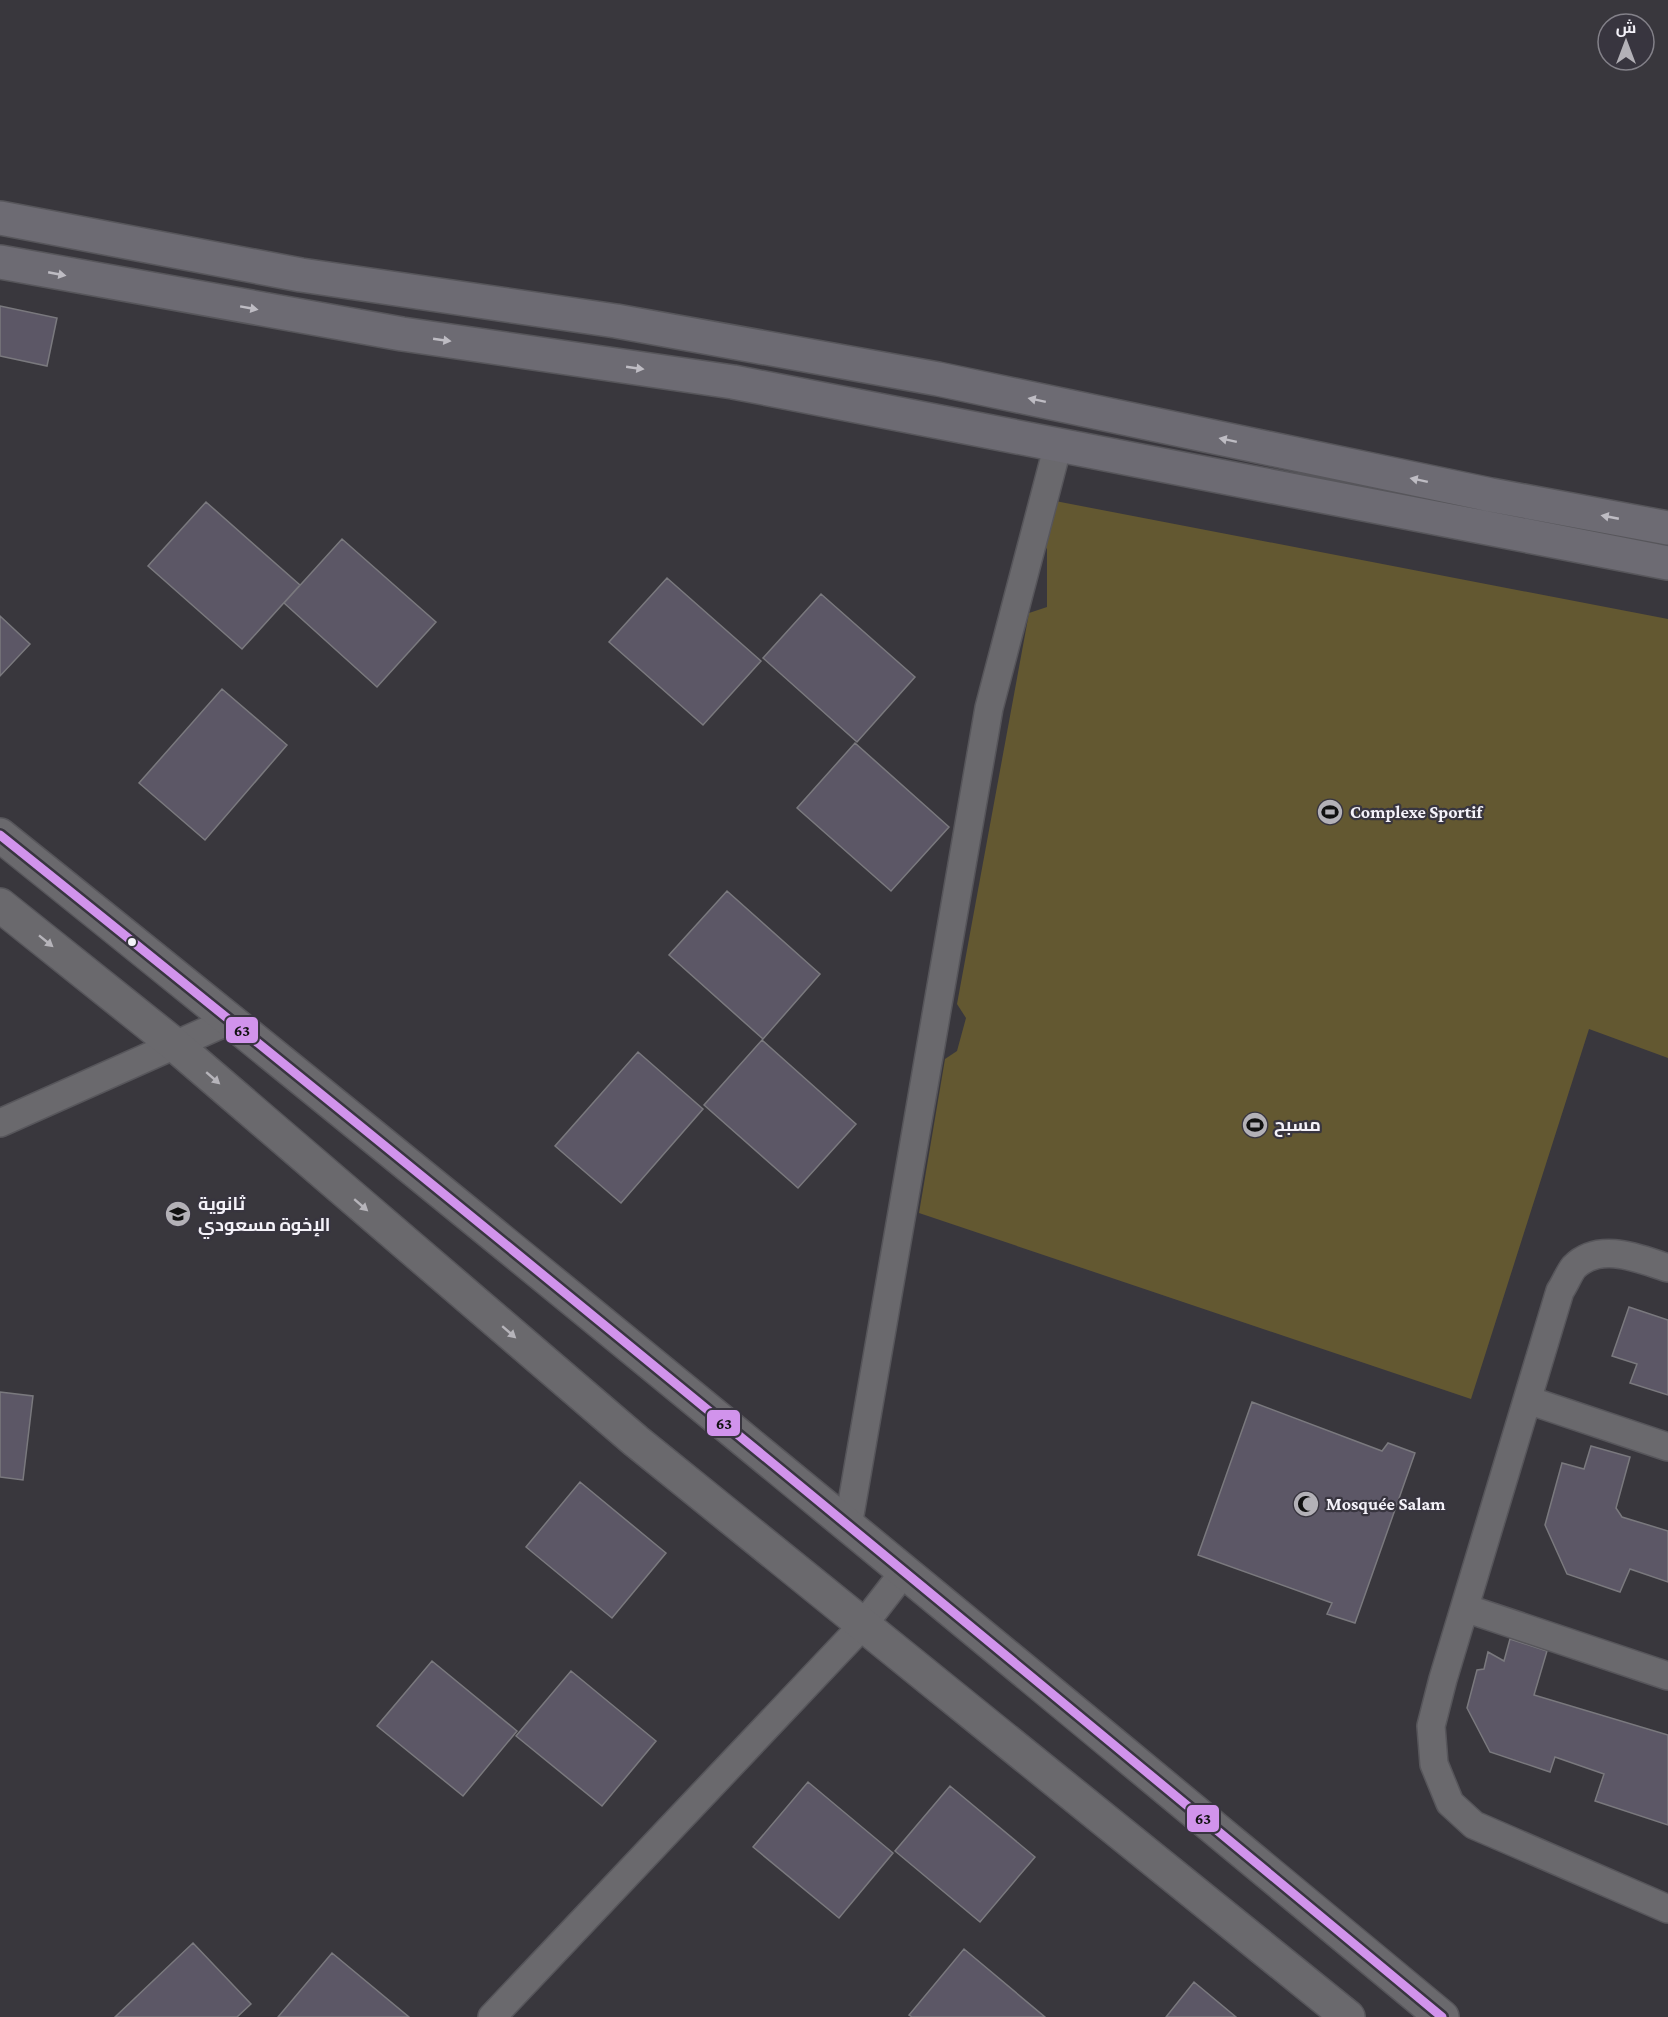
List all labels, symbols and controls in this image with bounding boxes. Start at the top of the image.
north arrow [1596,12,1656,72]
text: ش [1616,19,1636,37]
one-way arrow [48,270,67,279]
one-way arrow [240,303,259,312]
one-way arrow [432,335,451,344]
one-way arrow [625,363,644,372]
one-way arrow [1028,395,1047,404]
one-way arrow [1218,435,1237,444]
one-way arrow [1409,475,1428,484]
one-way arrow [1601,512,1620,521]
sports icon: Complexe Sportif [1315,797,1345,827]
place label: Complexe Sportif [1350,802,1483,822]
one-way arrow [38,935,53,947]
unlabelled marker [126,936,138,948]
line badge: 63 [225,1016,259,1044]
text: 63 [234,1022,250,1039]
one-way arrow [205,1071,220,1084]
sports icon: مسبح [1240,1110,1270,1140]
place label: مسبح [1274,1115,1321,1137]
place label: ثانوية الإخوة مسعودي [198,1194,330,1239]
one-way arrow [353,1198,368,1211]
school or university icon: ثانوية الإخوة مسعودي [163,1199,193,1229]
one-way arrow [501,1325,516,1338]
line badge: 63 [706,1409,741,1437]
text: 63 [716,1415,732,1432]
mosque icon: Mosquée Salam [1291,1489,1321,1519]
place label: Mosquée Salam [1326,1494,1446,1514]
line badge: 63 [1186,1804,1220,1833]
text: 63 [1195,1810,1211,1827]

